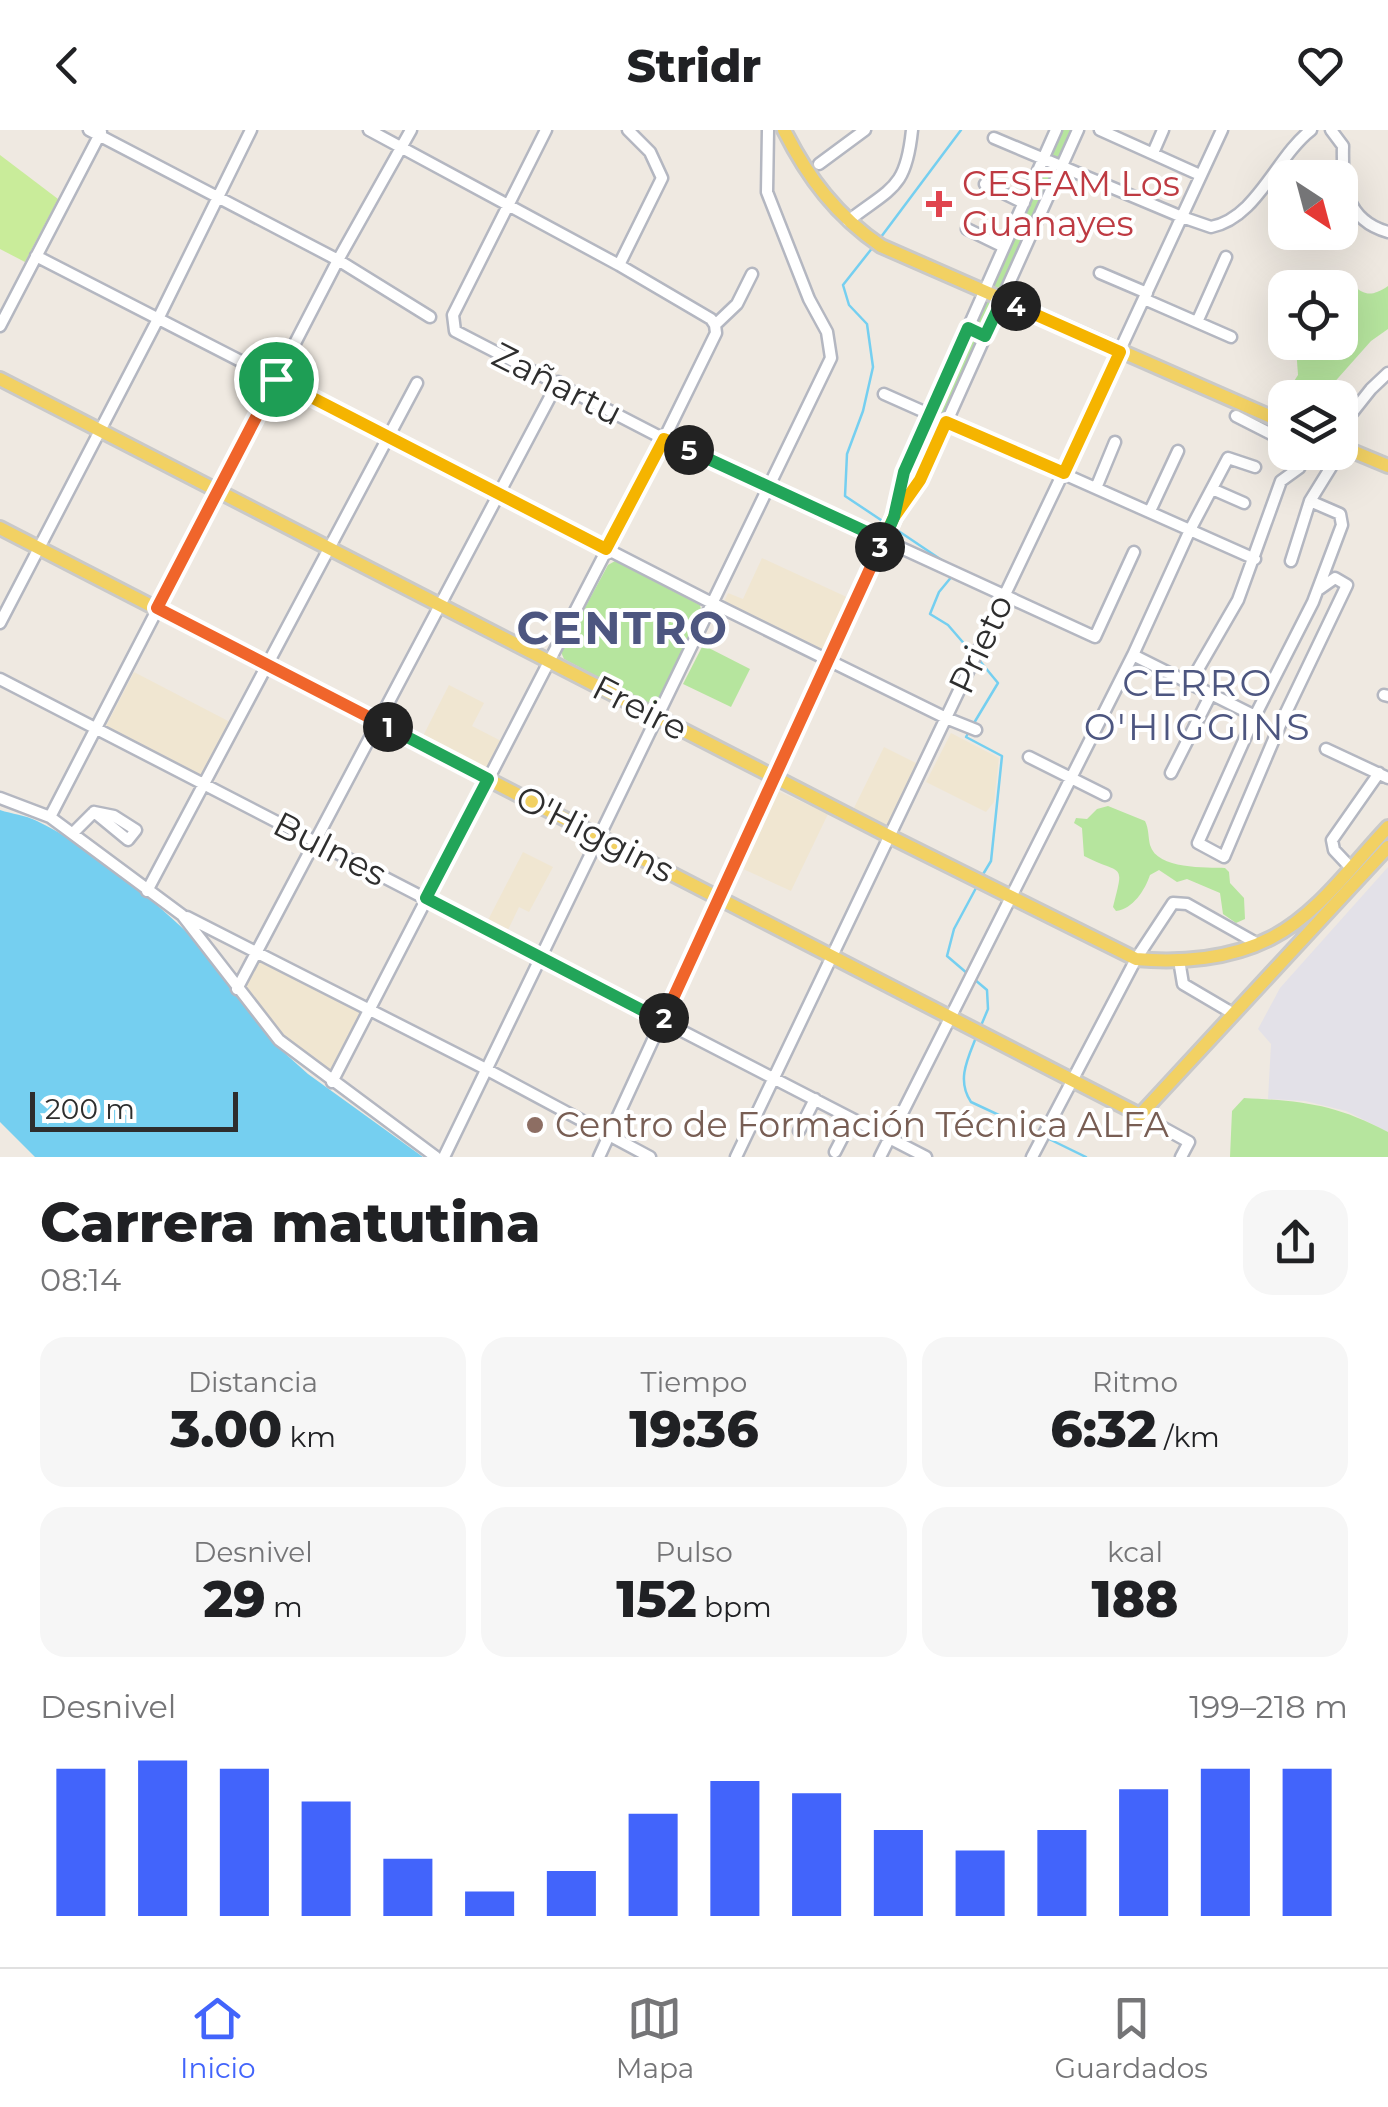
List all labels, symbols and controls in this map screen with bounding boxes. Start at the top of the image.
icon: back [40,38,95,93]
text: Stridr [627,38,761,93]
icon: heart [1293,38,1348,93]
north arrow [1268,160,1358,250]
map controls [1268,160,1358,470]
place label: CESFAM Los Guanayes [962,162,1180,245]
marker: CESFAM Los Guanayes [926,191,952,217]
button: locate [1268,270,1358,360]
pin: 4 [991,281,1041,331]
text: 4 [1006,289,1026,323]
street label: Zañartu [485,333,629,435]
pin [234,337,319,422]
icon: arrive [249,352,304,407]
button: layers [1268,380,1358,470]
pin: 5 [664,425,714,475]
text: 5 [681,433,697,467]
pin: 3 [855,522,905,572]
text: 3 [872,530,888,564]
street label: Prieto [939,588,1022,700]
district label: CENTRO [516,600,730,655]
district label: CERRO O'HIGGINS [1084,659,1312,750]
street label: Freire [586,666,695,750]
pin: 1 [363,702,413,752]
text: 1 [383,710,393,744]
street label: O'Higgins [509,775,682,892]
street label: Bulnes [266,802,394,895]
pin: 2 [639,993,689,1043]
text: 2 [656,1001,672,1035]
scale bar [30,1087,238,1131]
text: 200 m [45,1092,135,1126]
place label: Centro de Formación Técnica ALFA [555,1103,1170,1146]
marker: Centro de Formación Técnica ALFA [524,1114,546,1136]
text: Carrera matutina [40,1189,540,1256]
button: share [1243,1190,1348,1295]
text: 08:14 [40,1260,121,1299]
text: Distancia [188,1365,318,1399]
text: Tiempo [641,1365,747,1399]
text: Ritmo [1092,1365,1178,1399]
text: 3.00 [170,1399,282,1460]
text: 19:36 [629,1399,759,1460]
text: 6:32 [1050,1399,1157,1460]
text: km [282,1420,336,1454]
text: /km [1157,1420,1220,1454]
text: Desnivel [193,1535,313,1569]
text: Pulso [655,1535,733,1569]
text: kcal [1107,1535,1163,1569]
text: 29 [203,1569,266,1630]
text: 152 [616,1569,697,1630]
text: 188 [1091,1569,1179,1630]
text: m [266,1590,303,1624]
text: bpm [697,1590,772,1624]
text: Desnivel [40,1687,176,1726]
text: 199–218 m [1189,1687,1348,1726]
tab: Inicio [180,1991,256,2085]
tab: Mapa [616,1991,694,2085]
tab: Guardados [1054,1991,1208,2085]

